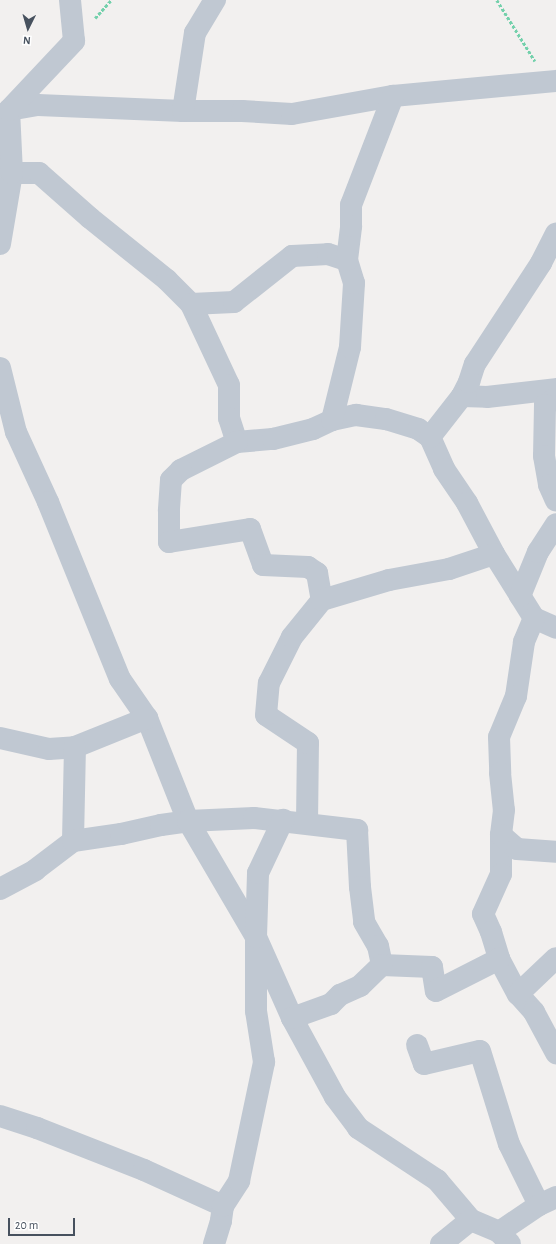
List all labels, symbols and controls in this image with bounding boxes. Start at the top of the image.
north arrow [8,8,48,48]
text: N [23,35,31,46]
scale bar [10,1210,77,1236]
text: 20 m [15,1219,38,1231]

